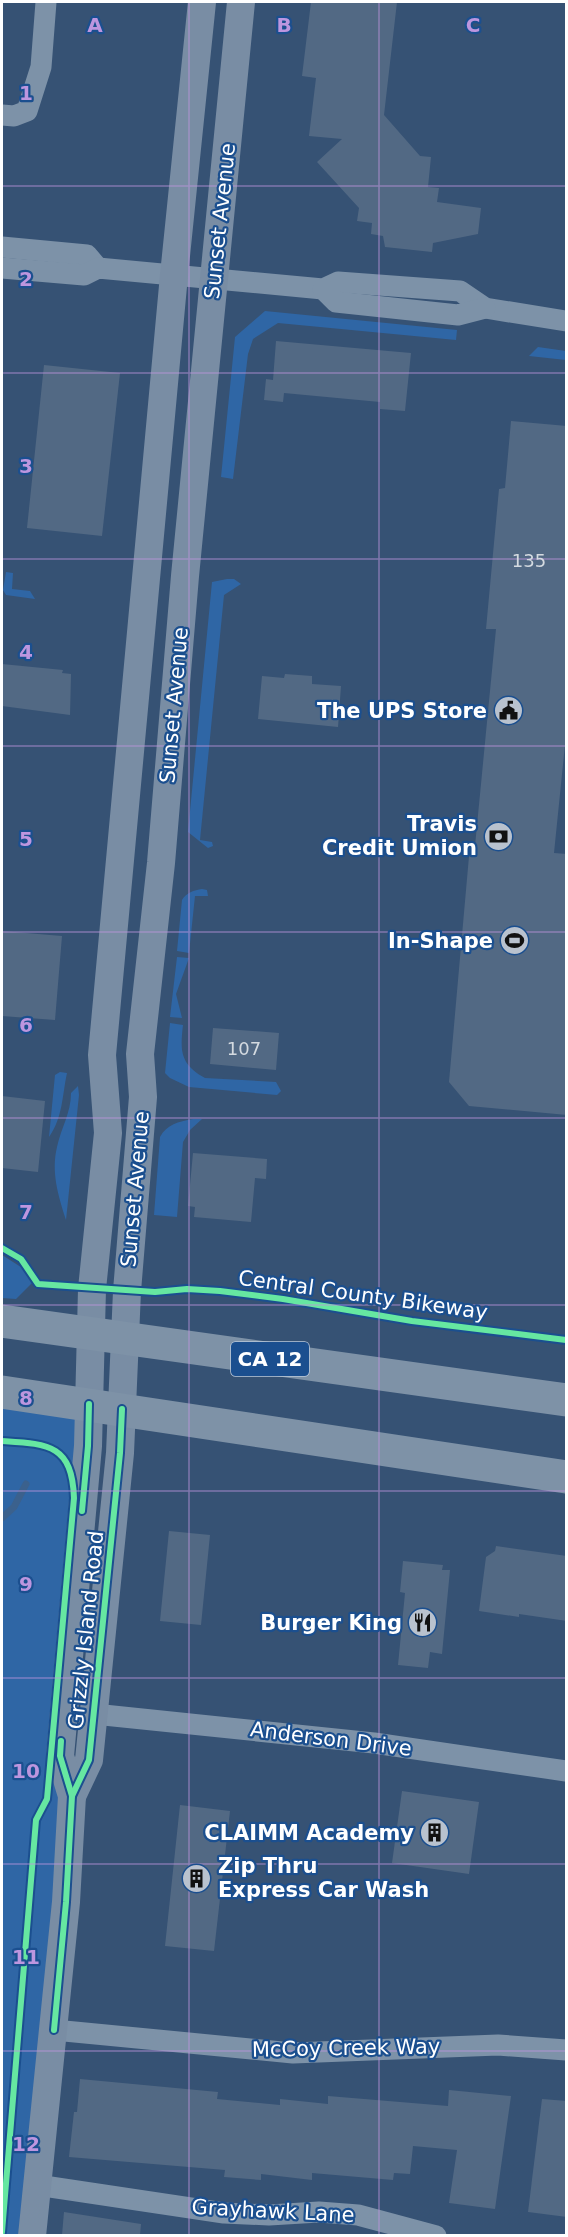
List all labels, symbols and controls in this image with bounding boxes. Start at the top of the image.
text: A [87,13,103,37]
text: B [276,13,292,37]
text: C [466,13,480,37]
text: 1 [19,81,33,105]
street label: Sunset Avenue [200,142,240,300]
text: 2 [19,267,33,291]
text: 3 [19,454,33,478]
house number: 135 [512,550,546,571]
street label: Sunset Avenue [155,626,193,784]
text: 4 [19,640,33,664]
public building icon: The UPS Store [492,695,524,727]
place label: The UPS Store [317,699,487,723]
place label: Travis Credit Umion [322,812,477,860]
bank icon: Travis Credit Umion [482,820,514,852]
text: 5 [19,827,33,851]
sports icon: In-Shape [498,925,530,957]
place label: In-Shape [388,929,493,953]
text: 6 [19,1013,33,1037]
house number: 107 [227,1038,261,1059]
street label: Sunset Avenue [116,1110,154,1268]
text: 7 [19,1200,33,1224]
street label: Central County Bikeway [237,1266,489,1324]
road number: CA 12 [231,1342,309,1376]
text: 8 [19,1386,33,1410]
street label: Grizzly Island Road [64,1530,108,1730]
text: 9 [19,1572,33,1596]
restaurant icon: Burger King [407,1607,439,1639]
place label: Burger King [260,1611,402,1635]
street label: Anderson Drive [249,1717,413,1761]
text: 10 [12,1759,40,1783]
building icon: CLAIMM Academy [419,1817,451,1849]
place label: CLAIMM Academy [204,1821,414,1845]
place label: Zip Thru Express Car Wash [218,1854,429,1902]
building icon: Zip Thru Express Car Wash [181,1862,213,1894]
text: 11 [12,1945,40,1969]
street label: McCoy Creek Way [252,2034,440,2062]
text: 12 [12,2132,40,2156]
street label: Grayhawk Lane [191,2195,355,2227]

